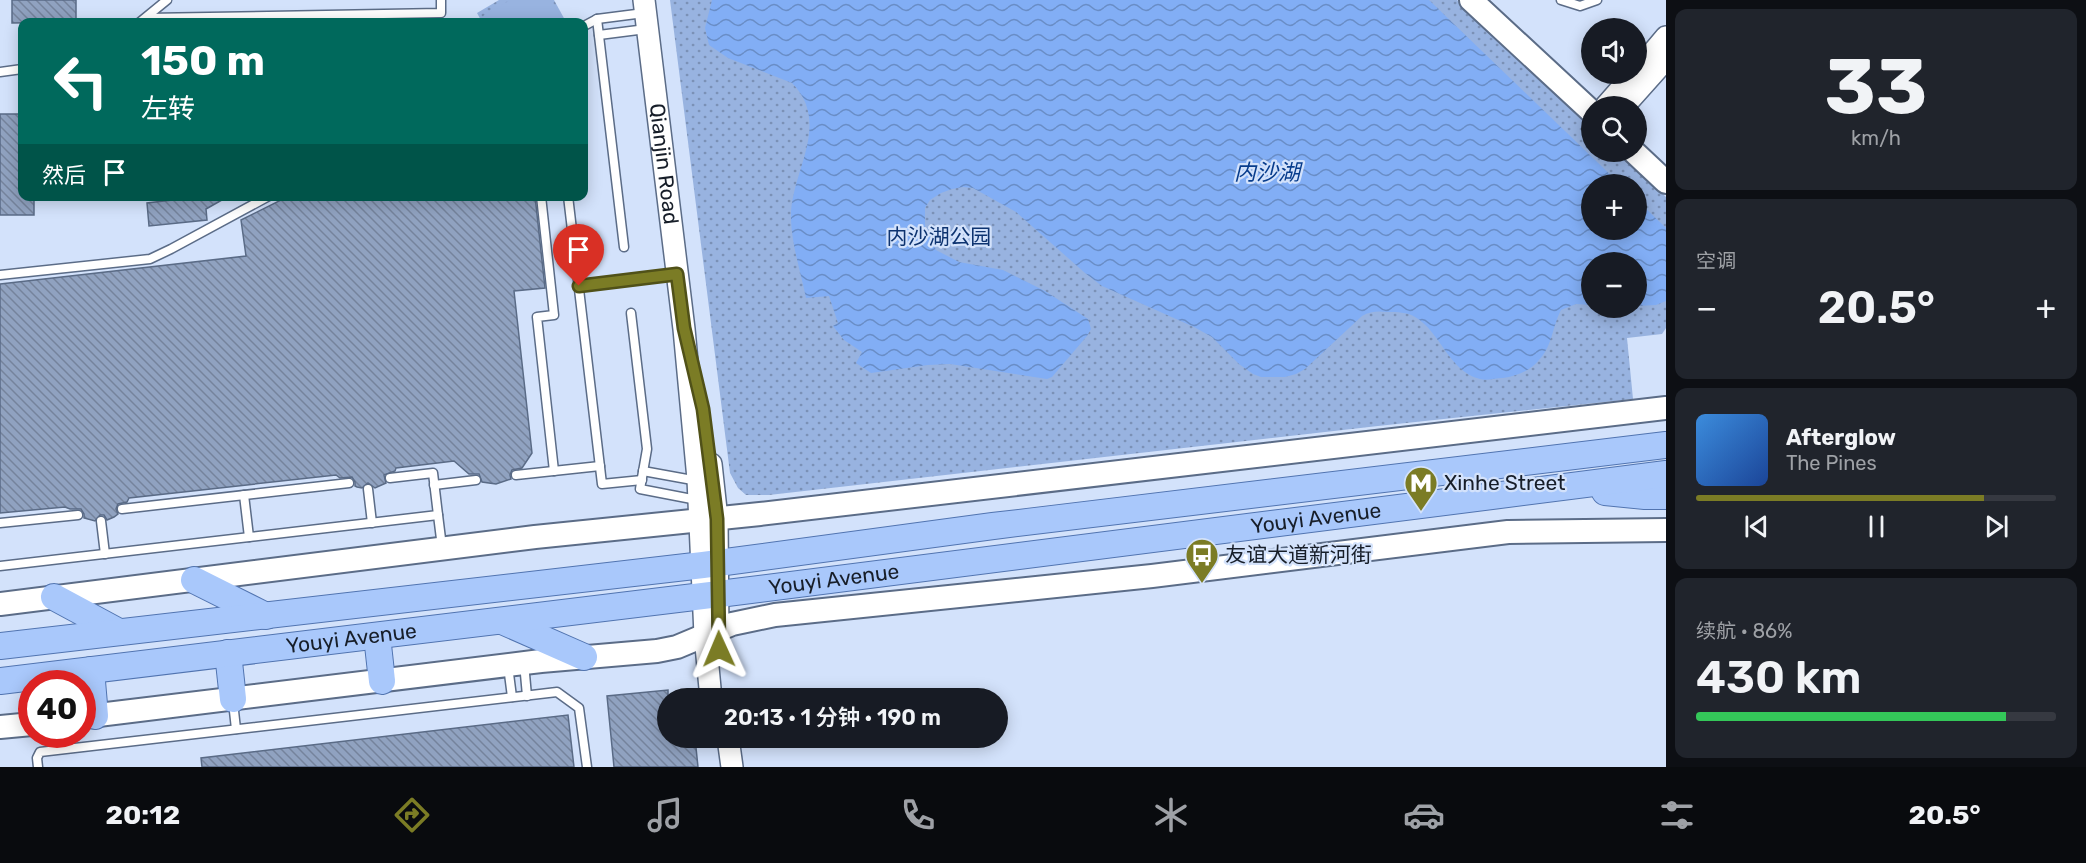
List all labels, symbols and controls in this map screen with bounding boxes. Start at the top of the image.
map controls [1581,18,1647,318]
button: sound [1581,18,1647,84]
text: 150 m [141,36,265,86]
text: 33 [1825,40,1927,133]
icon: left [42,42,120,120]
text: 左转 [141,93,195,125]
button: search [1581,96,1647,162]
street label: Qianjin Road [645,102,684,226]
text: km/h [1851,126,1901,150]
icon: arrive [98,156,131,189]
water label: 内沙湖 [1234,159,1303,186]
text: 然后 [42,162,86,189]
button: + [1581,174,1647,240]
pin [553,224,604,286]
park label: 内沙湖公园 [887,224,992,249]
icon: arrive [562,233,595,266]
text: 空调 [1696,249,1736,273]
button: − [1581,252,1647,318]
text: 20.5° [1818,281,1935,334]
text: − [1696,288,1717,327]
text: + [2035,288,2056,327]
text: Afterglow [1786,424,1896,451]
text: The Pines [1786,451,1877,475]
metro station icon: Xinhe Street [1403,465,1439,512]
place label: Xinhe Street [1444,470,1566,495]
street label: Youyi Avenue [1249,497,1383,539]
icon: previous [1740,510,1773,543]
icon: pause [1860,510,1893,543]
icon: next [1980,510,2013,543]
bus stop icon: 友谊大道新河街 [1184,537,1220,584]
place label: 友谊大道新河街 [1225,542,1372,567]
street label: Youyi Avenue [767,558,901,600]
position arrow [687,617,751,681]
street label: Youyi Avenue [285,618,418,658]
text: 续航 · 86% [1696,619,1792,643]
text: 430 km [1696,651,1861,704]
speed limit sign: 40 [18,670,96,748]
text: 20:13 · 1 分钟 · 190 m [724,704,941,731]
icon: directions [391,794,433,836]
icon: music [644,794,686,836]
icon: phone [897,794,939,836]
icon: climate [1150,794,1192,836]
icon: car [1403,794,1445,836]
icon: filters [1656,794,1698,836]
text: 20:12 [105,799,180,831]
text: 20.5° [1909,799,1981,831]

